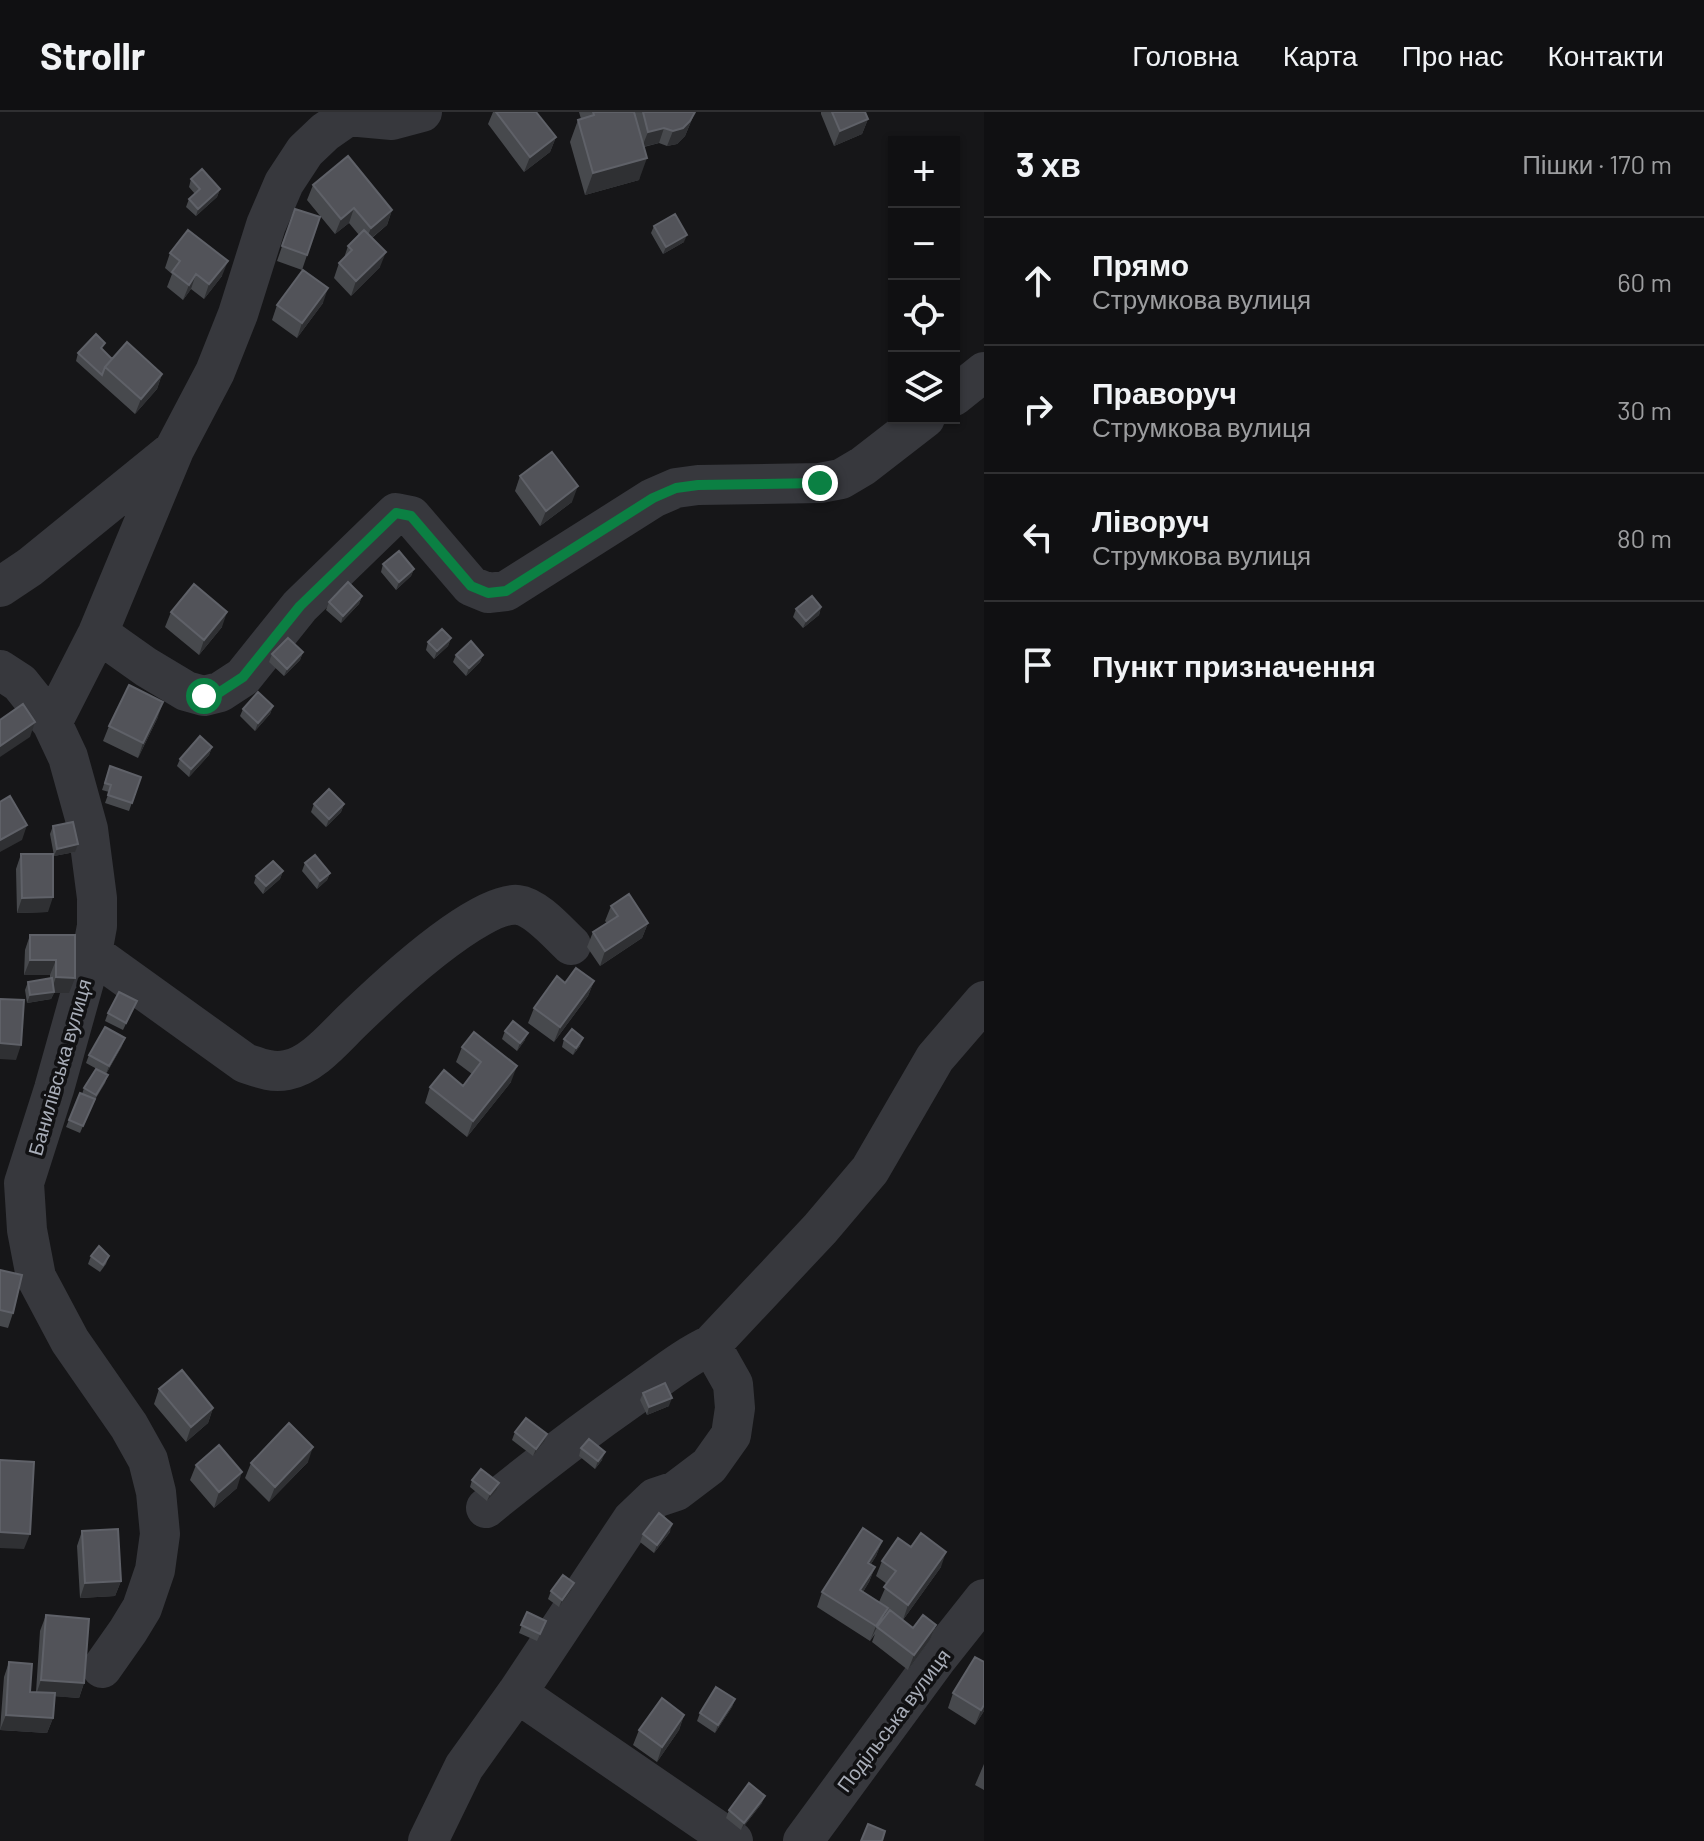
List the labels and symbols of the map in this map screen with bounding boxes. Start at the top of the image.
route end [802,465,838,501]
route start [186,678,222,714]
street label: Банилівська вулиця [22,976,96,1158]
street label: Подільська вулиця [831,1644,955,1796]

